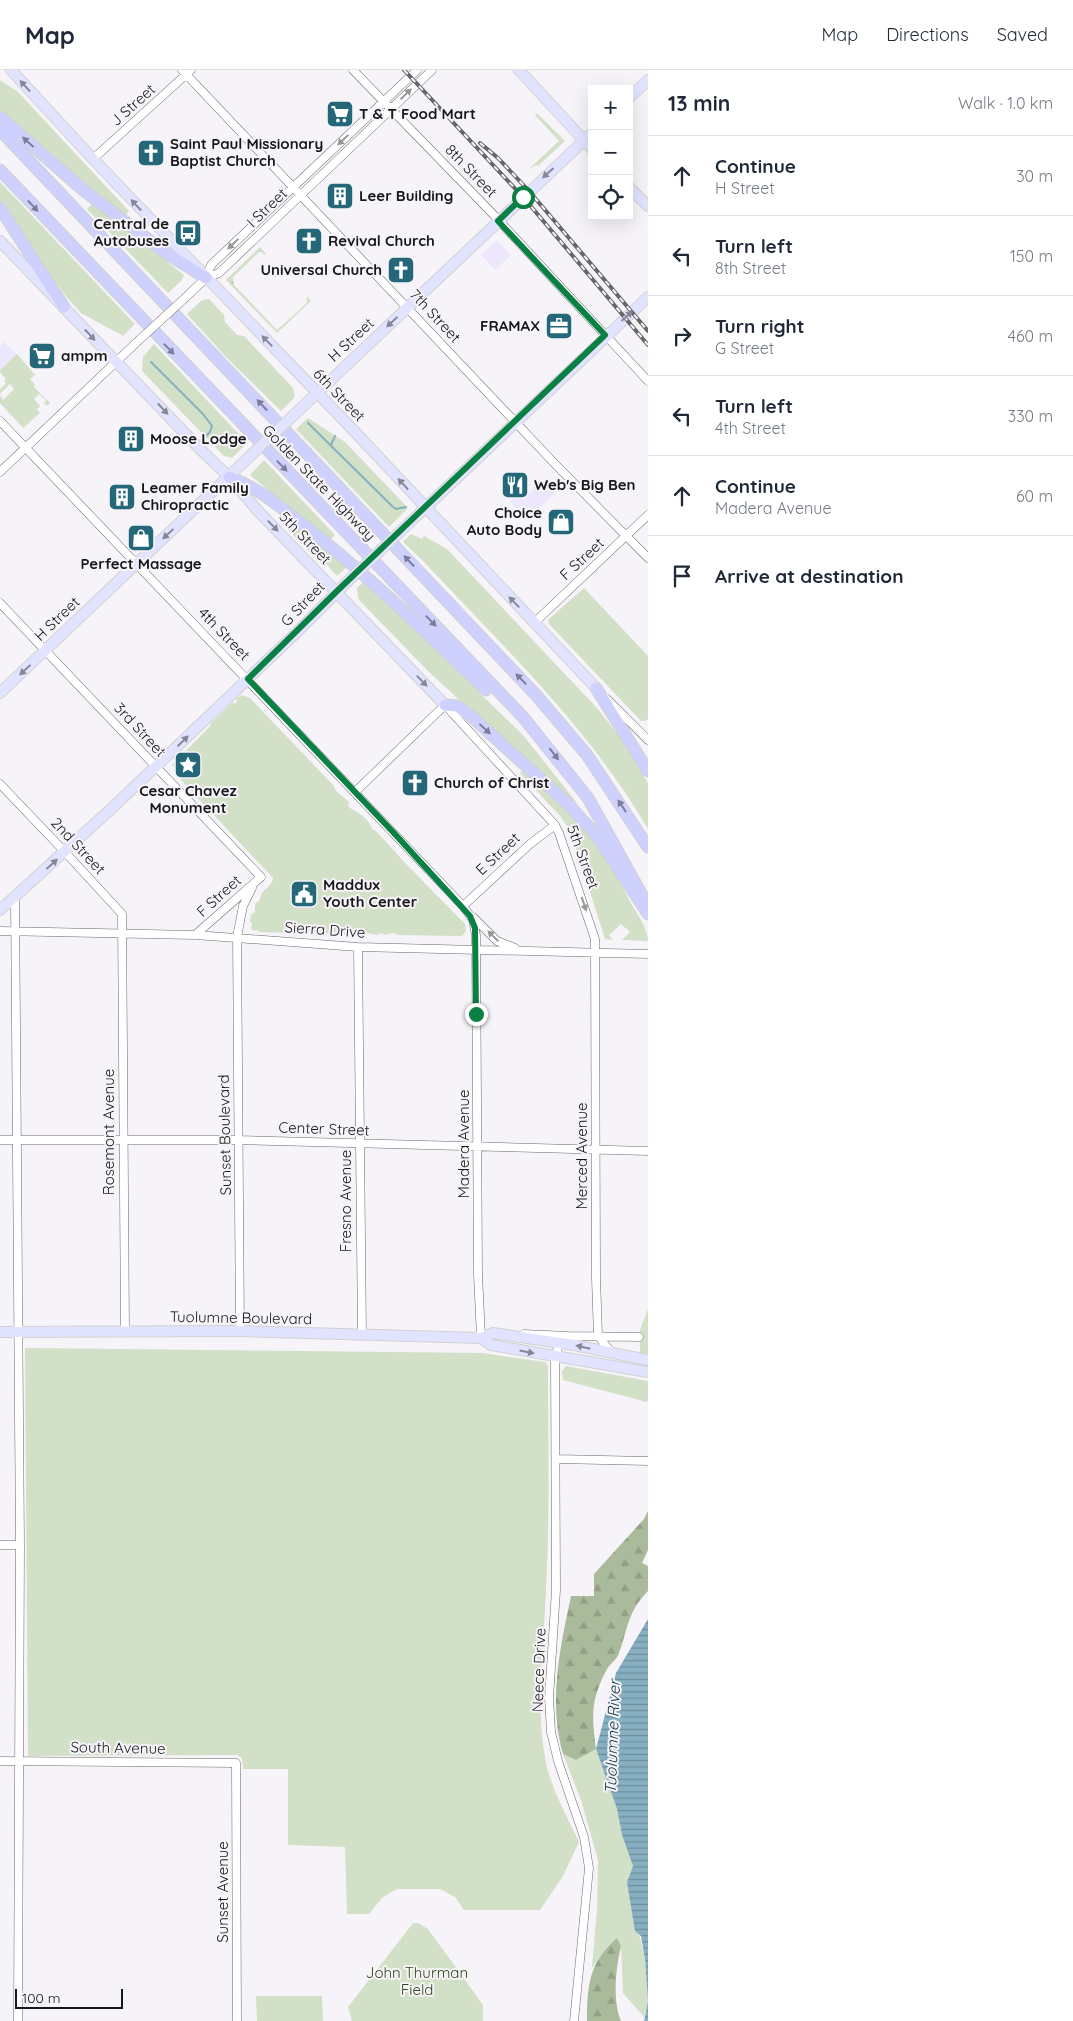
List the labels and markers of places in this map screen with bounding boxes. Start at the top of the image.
supermarket icon: T & T Food Mart [325,99,355,129]
place label: T & T Food Mart [359,104,476,123]
place label: Saint Paul Missionary Baptist Church [170,134,323,170]
church icon: Saint Paul Missionary Baptist Church [136,138,166,168]
building icon: Leer Building [325,181,355,211]
place label: Leer Building [359,186,453,205]
place label: Central de Autobuses [93,214,169,250]
bus stop icon: Central de Autobuses [173,218,203,248]
church icon: Revival Church [294,226,324,256]
place label: Revival Church [328,231,435,250]
church icon: Universal Church [386,255,416,285]
place label: Universal Church [260,260,382,279]
office icon: FRAMAX [544,311,574,341]
place label: FRAMAX [480,316,540,335]
supermarket icon: ampm [27,341,57,371]
place label: ampm [61,346,108,365]
building icon: Moose Lodge [116,424,146,454]
place label: Moose Lodge [150,429,247,448]
restaurant icon: Web's Big Ben [500,470,530,500]
place label: Web's Big Ben [534,475,636,494]
place label: Leamer Family Chiropractic [141,478,249,514]
building icon: Leamer Family Chiropractic [107,482,137,512]
place label: Choice Auto Body [467,503,542,539]
shop icon: Choice Auto Body [546,507,576,537]
shop icon: Perfect Massage [126,523,156,553]
place label: Perfect Massage [80,554,202,573]
place icon: Cesar Chavez Monument [173,750,203,780]
church icon: Church of Christ [400,768,430,798]
place label: Church of Christ [434,773,550,792]
place label: Cesar Chavez Monument [139,781,237,817]
place label: Maddux Youth Center [323,875,418,911]
public building icon: Maddux Youth Center [289,879,319,909]

